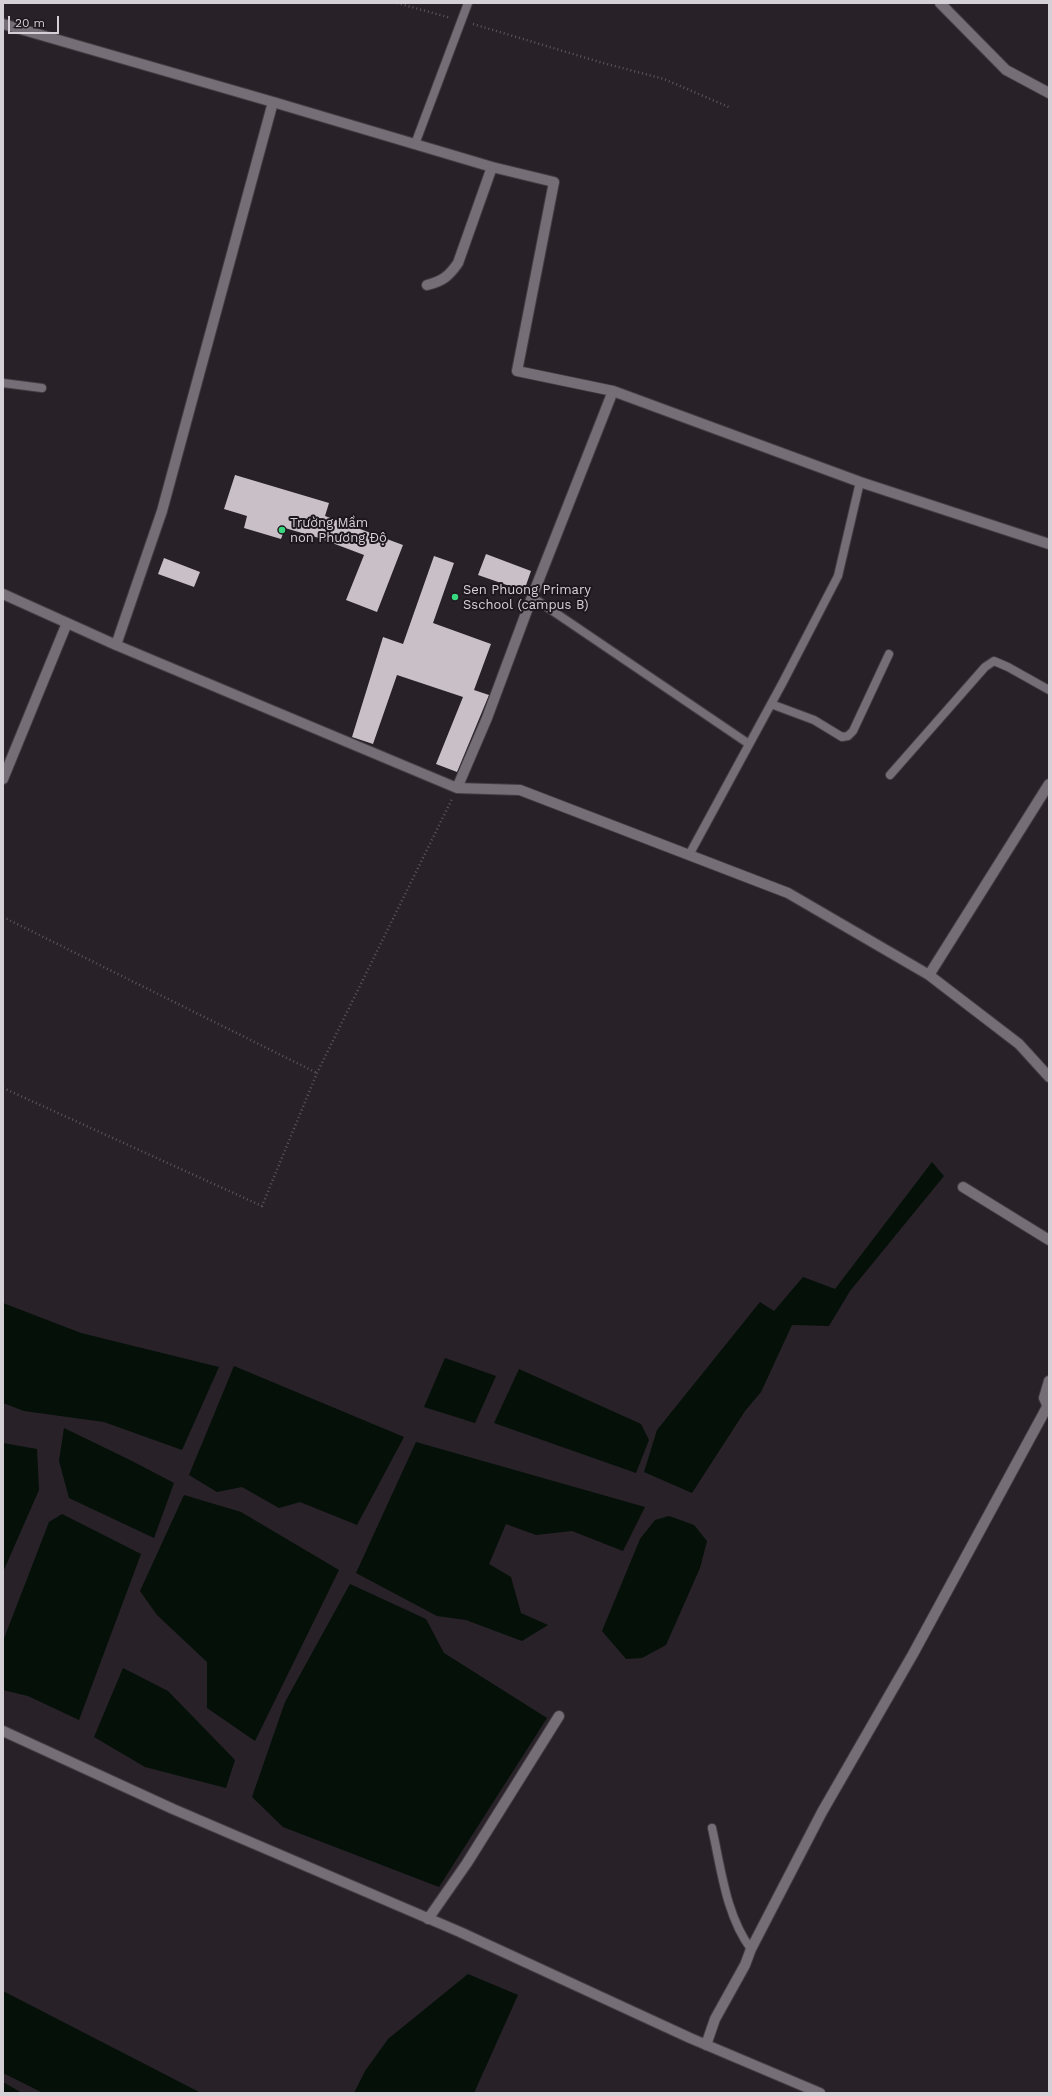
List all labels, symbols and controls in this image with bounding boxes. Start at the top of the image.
scale bar [10,8,61,34]
text: 20 m [15,16,45,30]
place label: Trường Mầm non Phương Độ [290,515,387,546]
marker: Trường Mầm non Phương Độ [277,525,287,535]
place label: Sen Phuong Primary Sschool (campus B) [463,582,591,613]
marker: Sen Phuong Primary Sschool (campus B) [450,592,460,602]

